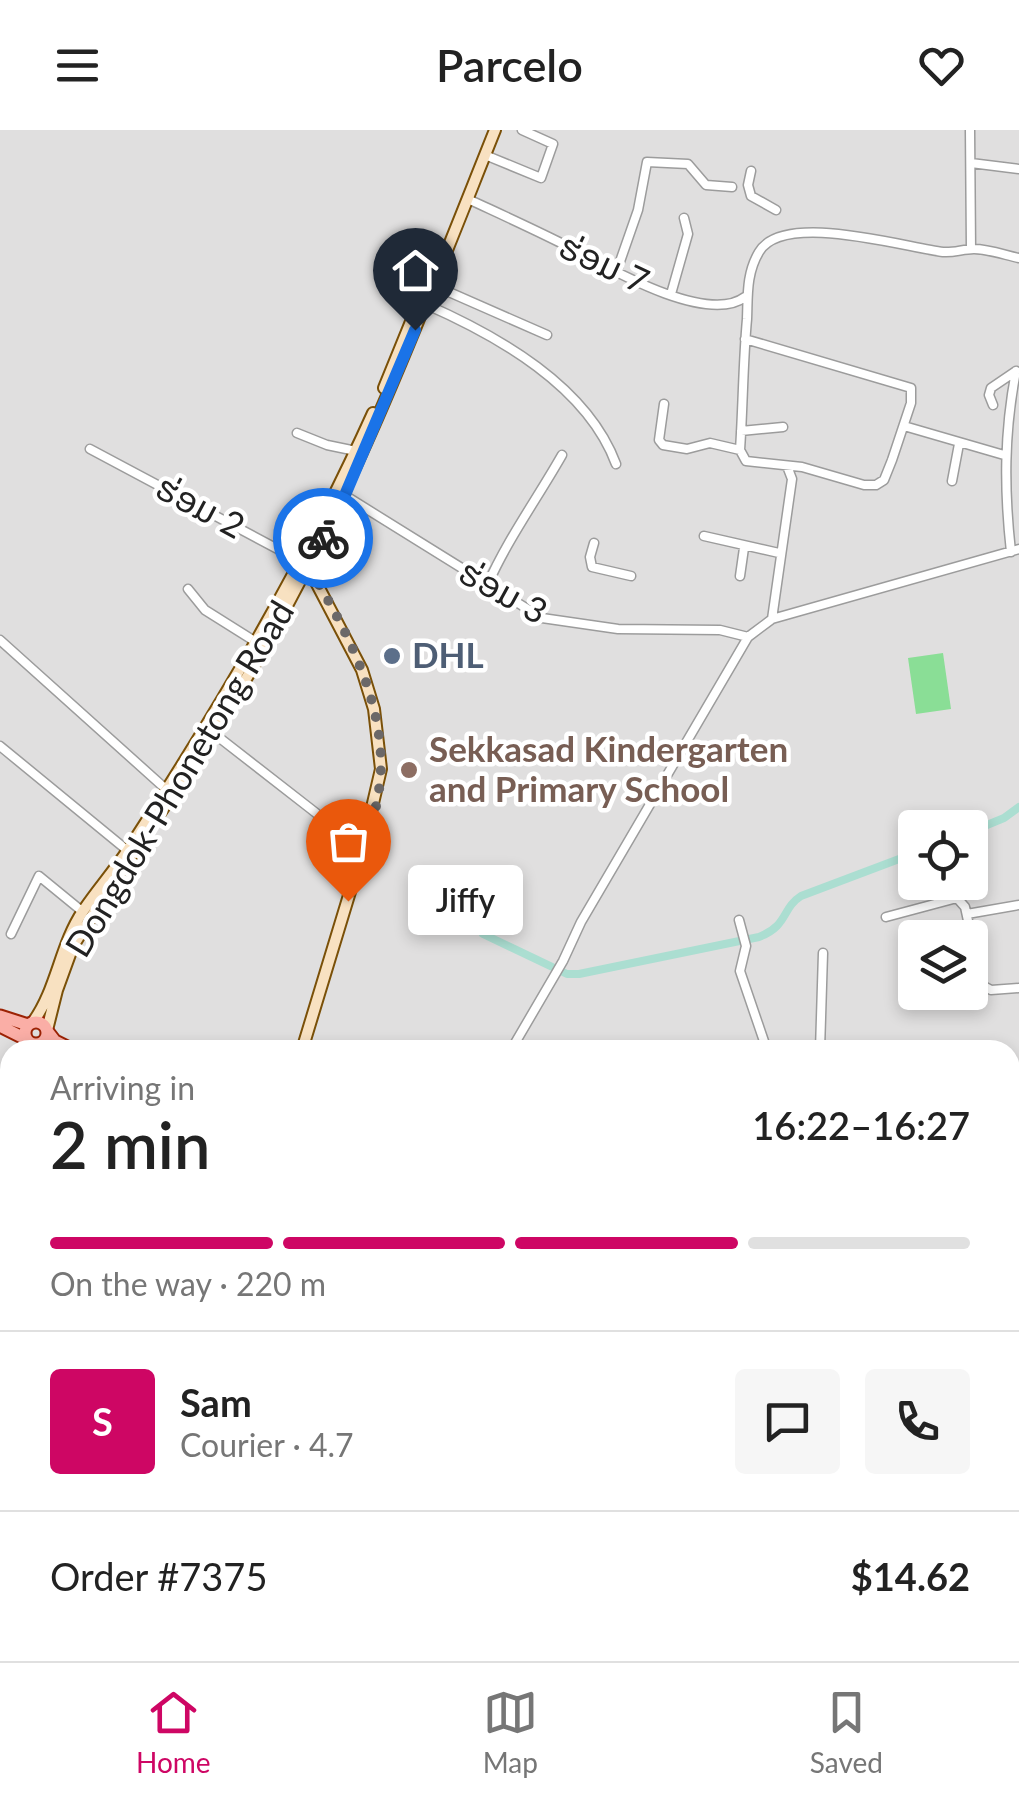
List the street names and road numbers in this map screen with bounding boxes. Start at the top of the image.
street label: ຮ່ອມ 7 [553,223,656,301]
street label: ຮ່ອມ 2 [150,465,252,546]
street label: ຮ່ອມ 3 [453,549,555,631]
street label: Dongdok-Phonetong Road [55,592,301,964]

